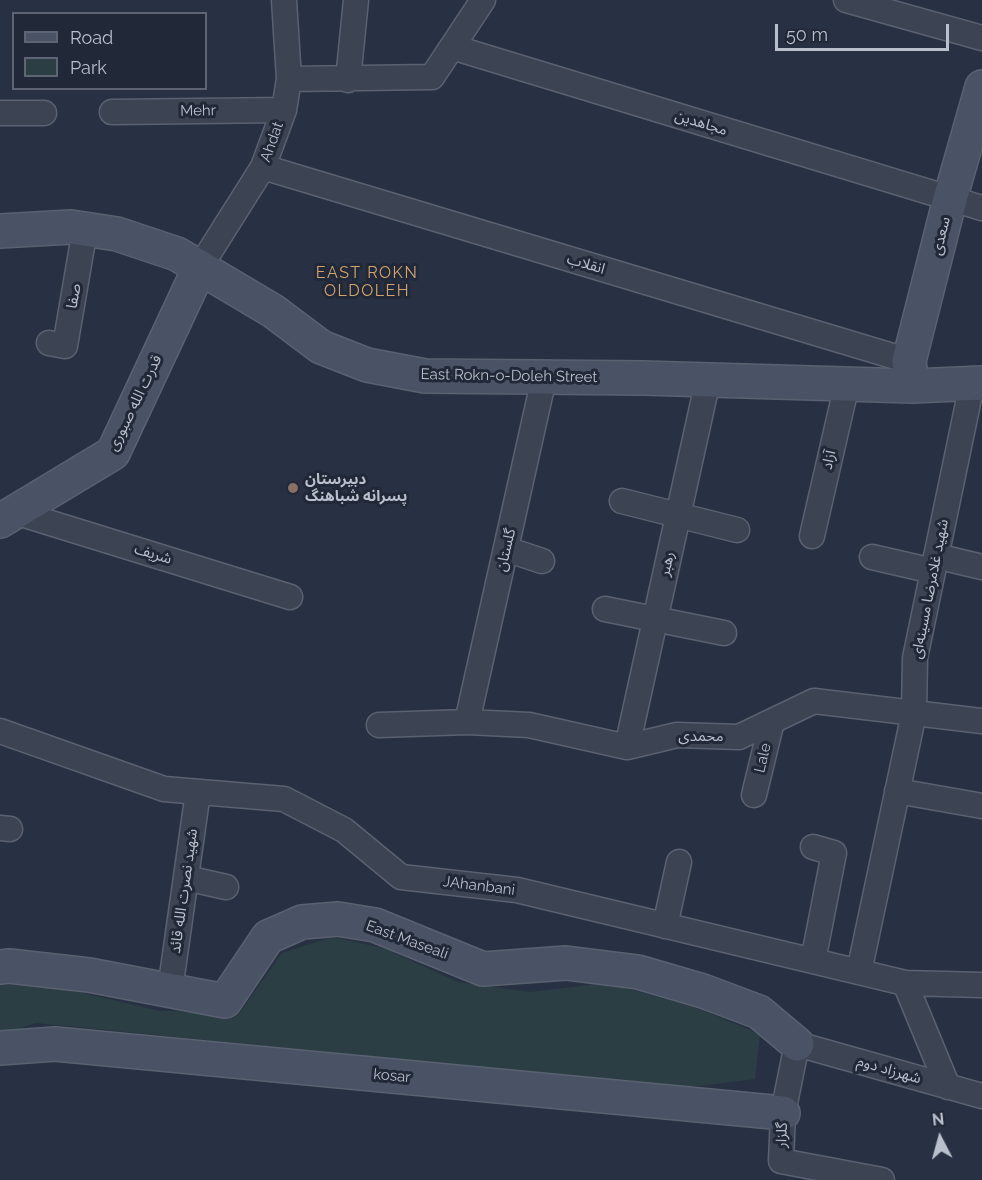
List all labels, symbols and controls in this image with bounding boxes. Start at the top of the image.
legend [12,12,207,90]
scale bar [778,12,952,50]
text: 50 m [786,24,828,45]
text: Road [70,27,113,48]
text: Park [70,57,107,78]
street label: Mehr [180,102,216,120]
street label: مجاهدین [673,107,729,139]
street label: Ahdat [256,119,288,165]
street label: سعدی [928,215,954,257]
street label: انقلاب [565,250,607,278]
district label: EAST ROKN OLDOLEH [316,263,418,301]
street label: صفا [63,282,85,310]
street label: قدرت الله صبوری [104,352,166,454]
street label: East Rokn-o-Doleh Street [420,365,598,387]
street label: آزاد [818,449,840,471]
place label: دبیرستان پسرانه شباهنگ [305,470,407,505]
marker: دبیرستان پسرانه شباهنگ [286,481,300,495]
street label: شهید غلامرضا مسینه‌ای [908,518,952,660]
street label: گلستان [492,527,520,573]
street label: شریف [132,540,174,568]
street label: رهبر [656,550,678,578]
street label: محمدی [678,727,724,745]
street label: Lale [751,741,775,775]
street label: شهید نصرت الله قائد [166,827,202,955]
street label: JAhanbani [442,873,516,899]
street label: East Maseali [363,917,451,963]
street label: شهرزاد دوم [855,1052,923,1088]
street label: kosar [373,1065,411,1087]
north arrow [910,1108,970,1168]
text: N [931,1110,945,1130]
street label: گلزار [772,1122,792,1148]

